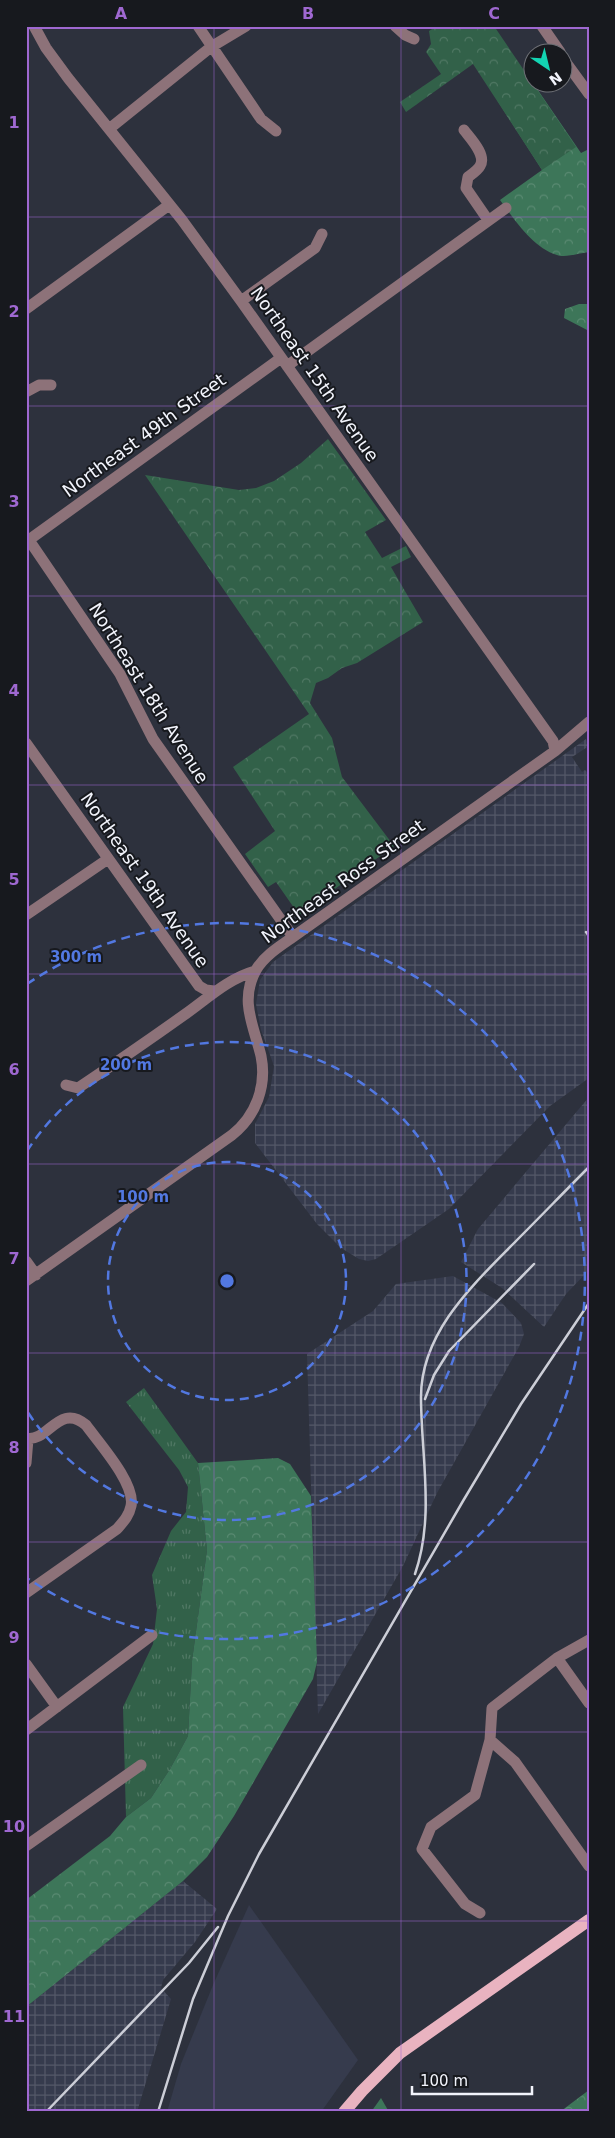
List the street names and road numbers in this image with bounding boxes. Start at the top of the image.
street label: Northeast 15th Avenue [247,283,383,465]
street label: Northeast 49th Street [58,369,230,501]
street label: Northeast 18th Avenue [85,599,213,787]
street label: Northeast 19th Avenue [77,789,213,971]
street label: Northeast Ross Street [257,815,429,947]

